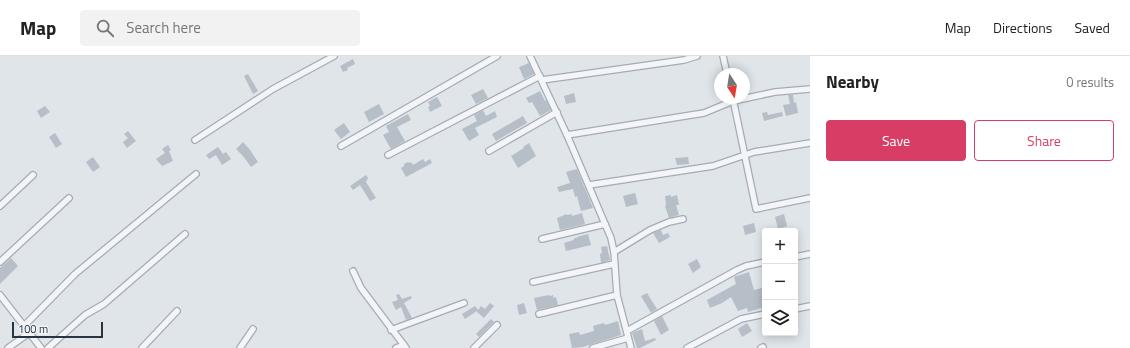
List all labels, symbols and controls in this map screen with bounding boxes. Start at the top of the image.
search box [80,10,360,46]
text: Map [20,13,56,42]
text: Search here [126,16,201,39]
icon: search [94,17,116,39]
text: Map [945,17,971,38]
text: Directions [993,17,1052,38]
text: Saved [1074,17,1110,38]
north arrow [714,68,750,104]
text: Nearby [826,69,879,95]
text: 0 results [1066,72,1114,92]
button: Save [826,120,966,161]
button: Share [974,120,1114,161]
map controls [762,228,798,336]
button: + [762,228,798,264]
button: − [762,264,798,300]
button: layers [762,300,798,336]
scale bar [12,320,103,339]
text: 100 m [18,321,48,337]

